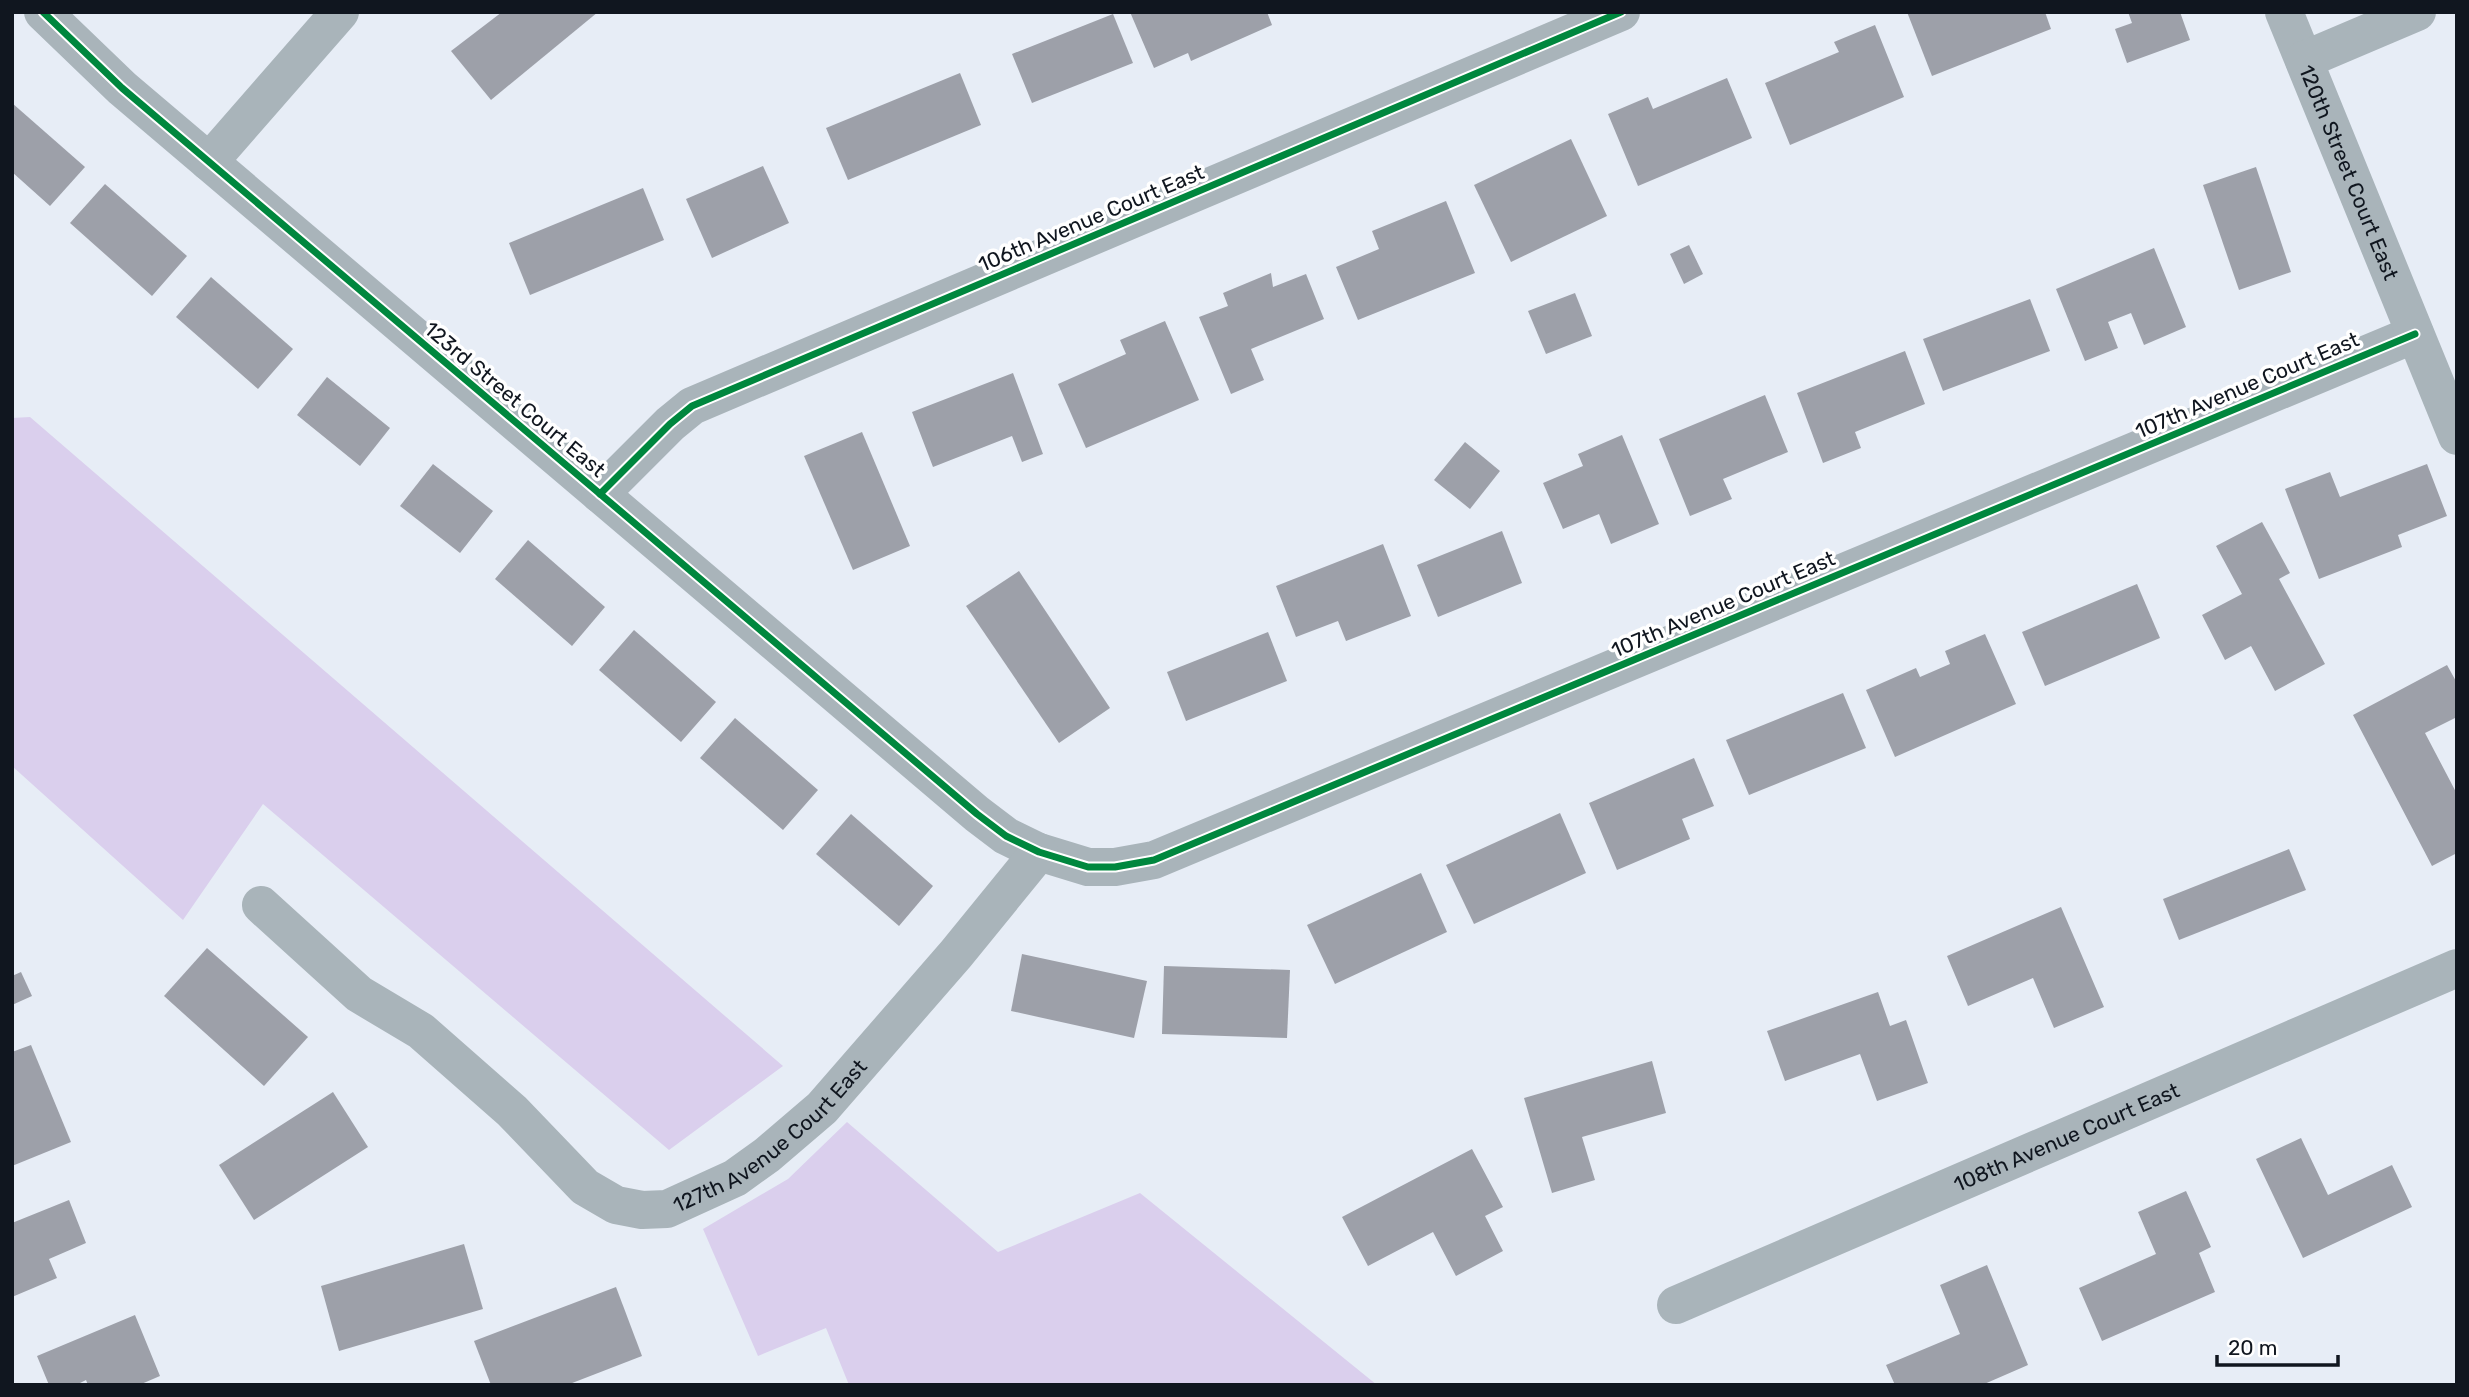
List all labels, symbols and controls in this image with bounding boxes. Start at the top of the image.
street label: 120th Street Court East [2294,61,2404,283]
street label: 106th Avenue Court East [974,159,1208,277]
street label: 123rd Street Court East [419,316,611,482]
street label: 107th Avenue Court East [2131,326,2363,444]
street label: 107th Avenue Court East [1607,545,1839,663]
street label: 127th Avenue Court East [669,1054,871,1217]
street label: 108th Avenue Court East [1950,1077,2183,1196]
scale bar [2217,1324,2338,1368]
text: 20 m [2228,1335,2277,1360]

